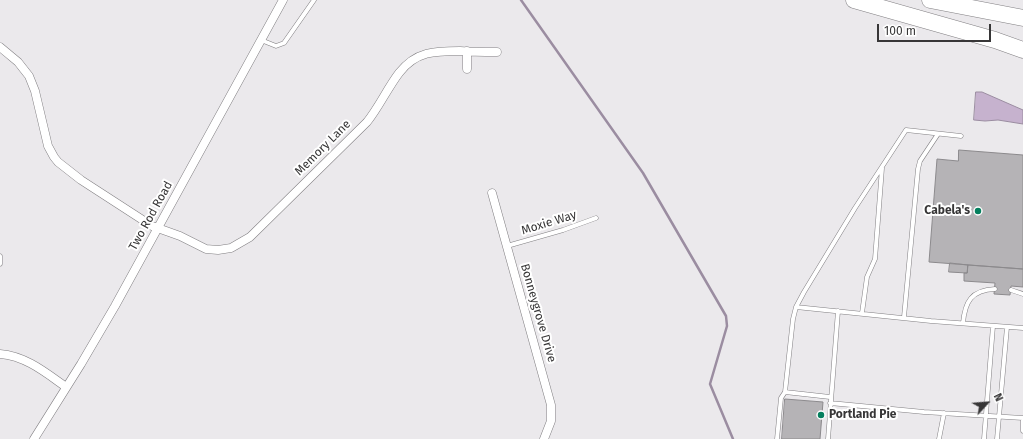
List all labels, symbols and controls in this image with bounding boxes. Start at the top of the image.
scale bar [879,16,993,42]
text: 100 m [884,24,916,38]
street label: Memory Lane [292,117,354,179]
street label: Two Rod Road [126,179,176,253]
place label: Cabela's [924,204,970,218]
marker: Cabela's [973,206,983,216]
street label: Moxie Way [520,208,578,238]
street label: Bonneygrove Drive [517,262,559,364]
north arrow [967,383,1007,423]
text: N [991,391,1006,404]
place label: Portland Pie [829,408,896,422]
marker: Portland Pie [816,410,826,420]

